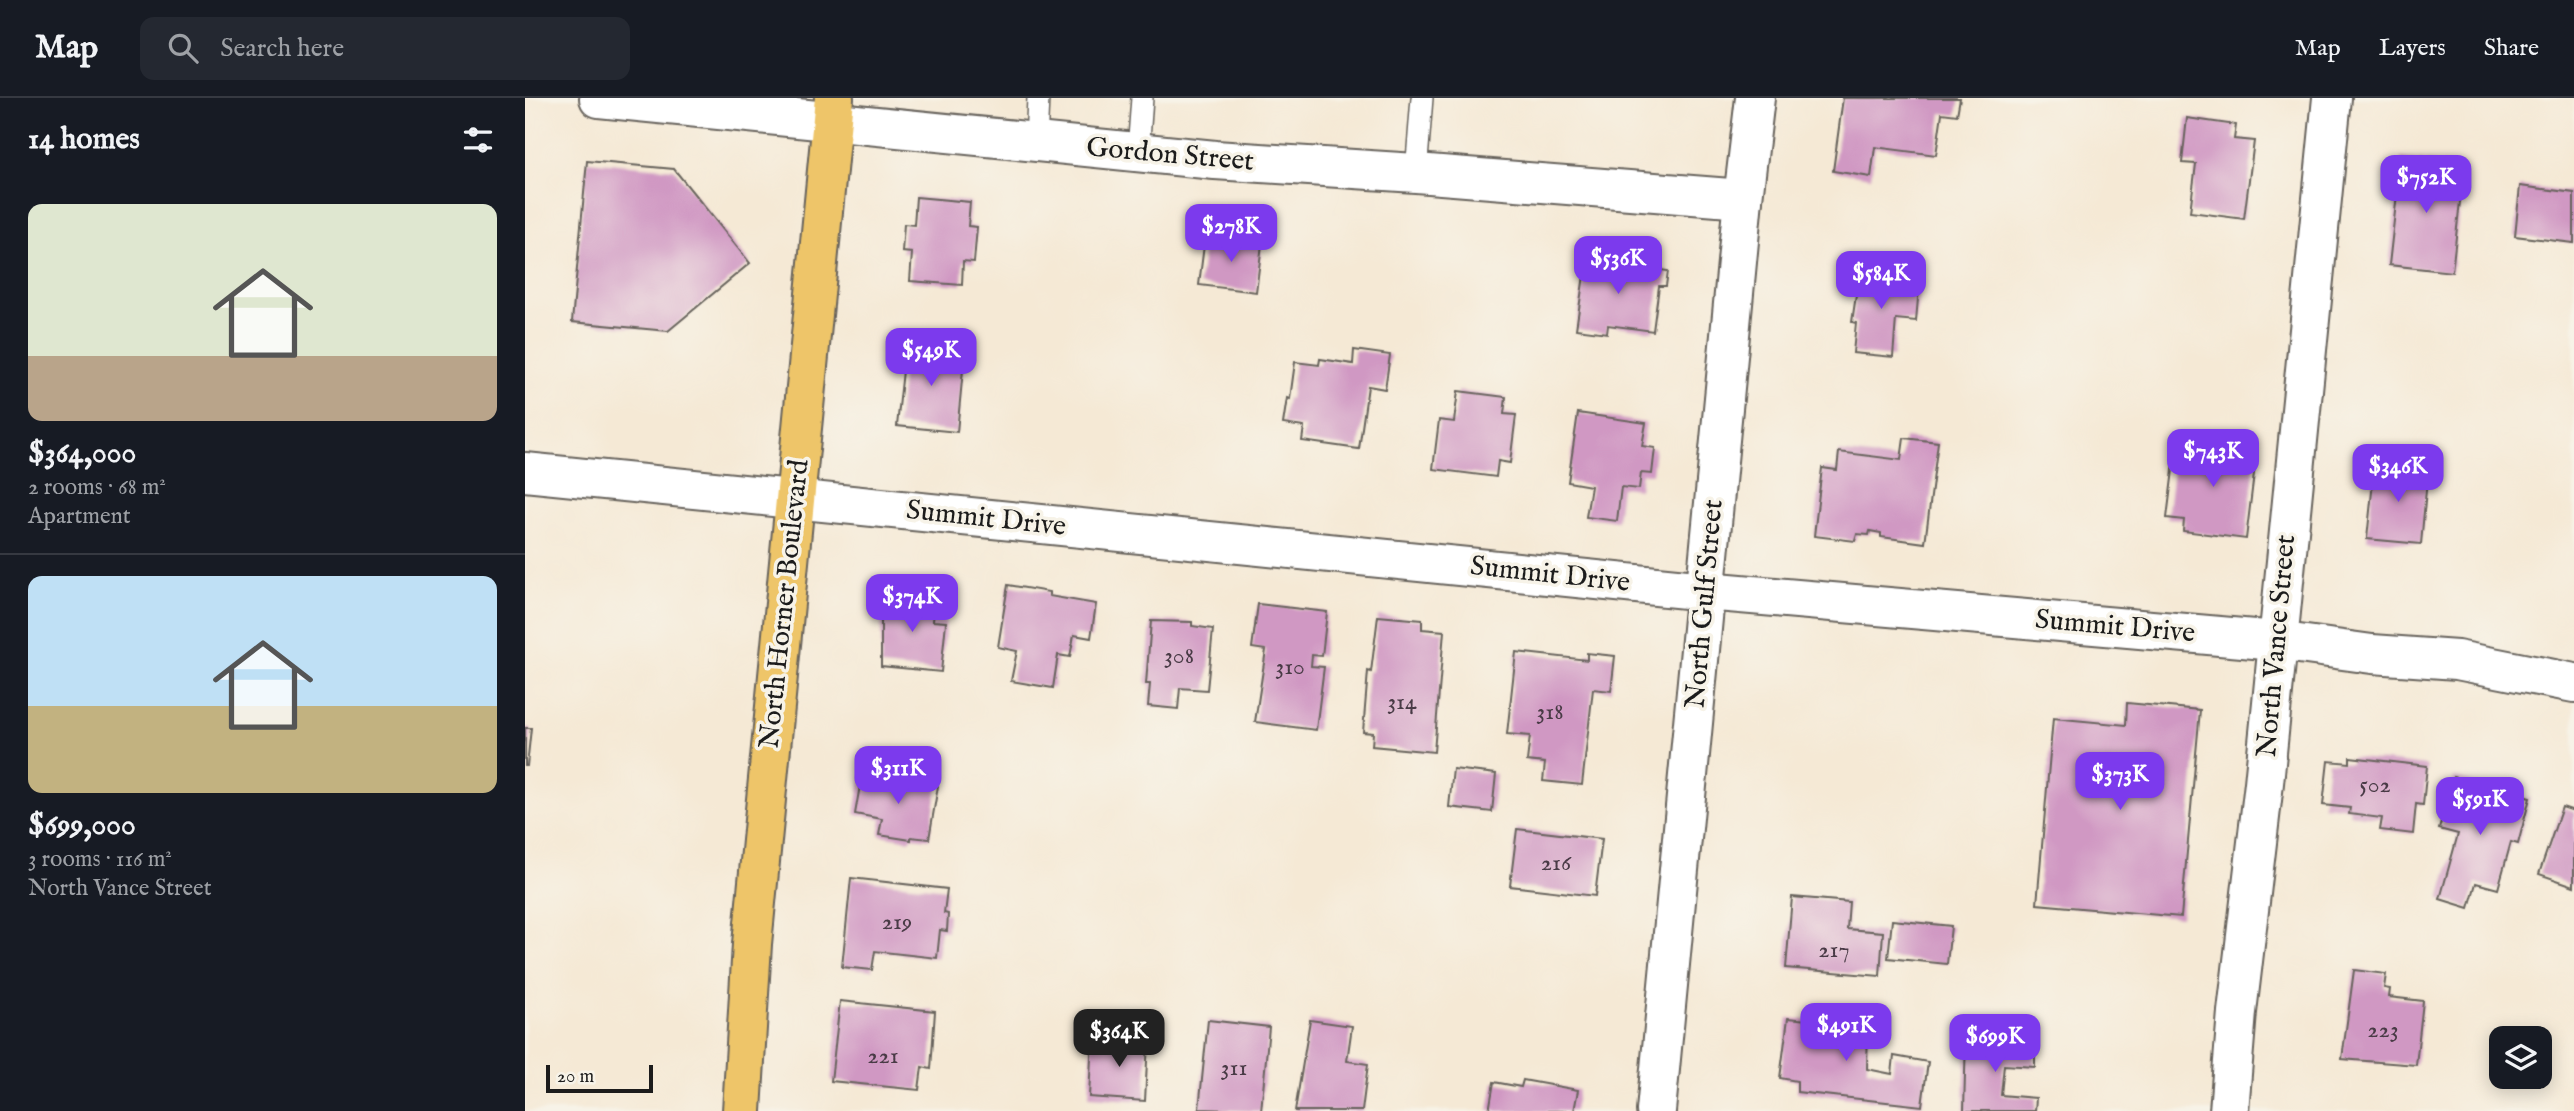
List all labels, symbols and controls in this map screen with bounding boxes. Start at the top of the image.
search box [140,17,630,80]
text: Map [35,27,98,69]
icon: search [164,29,202,67]
text: Search here [220,32,344,65]
text: Map [2295,33,2341,64]
text: Layers [2379,33,2446,64]
text: Share [2484,33,2539,64]
text: 14 homes [28,121,140,159]
icon: filters [459,121,497,159]
street label: Gordon Street [1085,130,1256,180]
pin: $752K [2377,156,2475,215]
text: $752K [2396,163,2456,192]
pin: $278K [1182,204,1280,264]
text: $278K [1201,212,1261,241]
pin: $536K [1569,236,1667,296]
text: $536K [1590,244,1646,273]
icon: home [200,250,326,376]
pin: $584K [1832,252,1930,311]
text: $584K [1852,259,1910,288]
pin: $549K [882,328,980,388]
text: $549K [902,336,960,365]
pin: $743K [2164,430,2262,489]
text: $364,000 [28,435,136,473]
text: $743K [2183,437,2243,466]
pin: $346K [2349,444,2447,504]
text: $346K [2369,452,2427,481]
street label: North Horner Boulevard [752,458,818,750]
text: 2 rooms · 68 m² [28,473,166,502]
street label: Summit Drive [904,493,1068,545]
street label: North Gulf Street [1678,498,1732,710]
text: Apartment [28,502,131,531]
street label: North Vance Street [2250,533,2304,759]
street label: Summit Drive [1468,549,1632,601]
pin: $374K [863,574,961,634]
text: $374K [882,582,942,611]
street label: Summit Drive [2034,603,2197,651]
icon: home [200,622,326,748]
house number: 308 [1164,641,1194,672]
house number: 310 [1275,652,1305,683]
house number: 314 [1387,687,1417,718]
house number: 318 [1536,697,1564,728]
pin: $311K [849,746,947,806]
pin: $373K [2071,752,2169,812]
text: $311K [870,754,926,783]
text: $373K [2091,760,2149,789]
house number: 502 [2359,770,2391,801]
pin: $591K [2431,778,2529,837]
text: $591K [2452,785,2508,814]
text: $699,000 [28,807,136,845]
text: 3 rooms · 116 m² [28,845,172,874]
house number: 216 [1541,848,1572,879]
text: North Vance Street [28,874,212,903]
house number: 219 [882,907,912,938]
house number: 217 [1818,935,1850,966]
pin: $491K [1797,1004,1895,1063]
pin: $364K [1070,1010,1168,1069]
text: $491K [1816,1011,1876,1040]
pin: $699K [1946,1014,2044,1074]
house number: 223 [2367,1015,2399,1046]
text: $364K [1090,1017,1148,1046]
text: $699K [1965,1022,2025,1051]
map controls [2489,1026,2552,1089]
button: layers [2489,1026,2552,1089]
house number: 221 [867,1041,899,1072]
house number: 311 [1221,1053,1247,1084]
scale bar [546,1062,653,1094]
text: 20 m [557,1065,594,1089]

